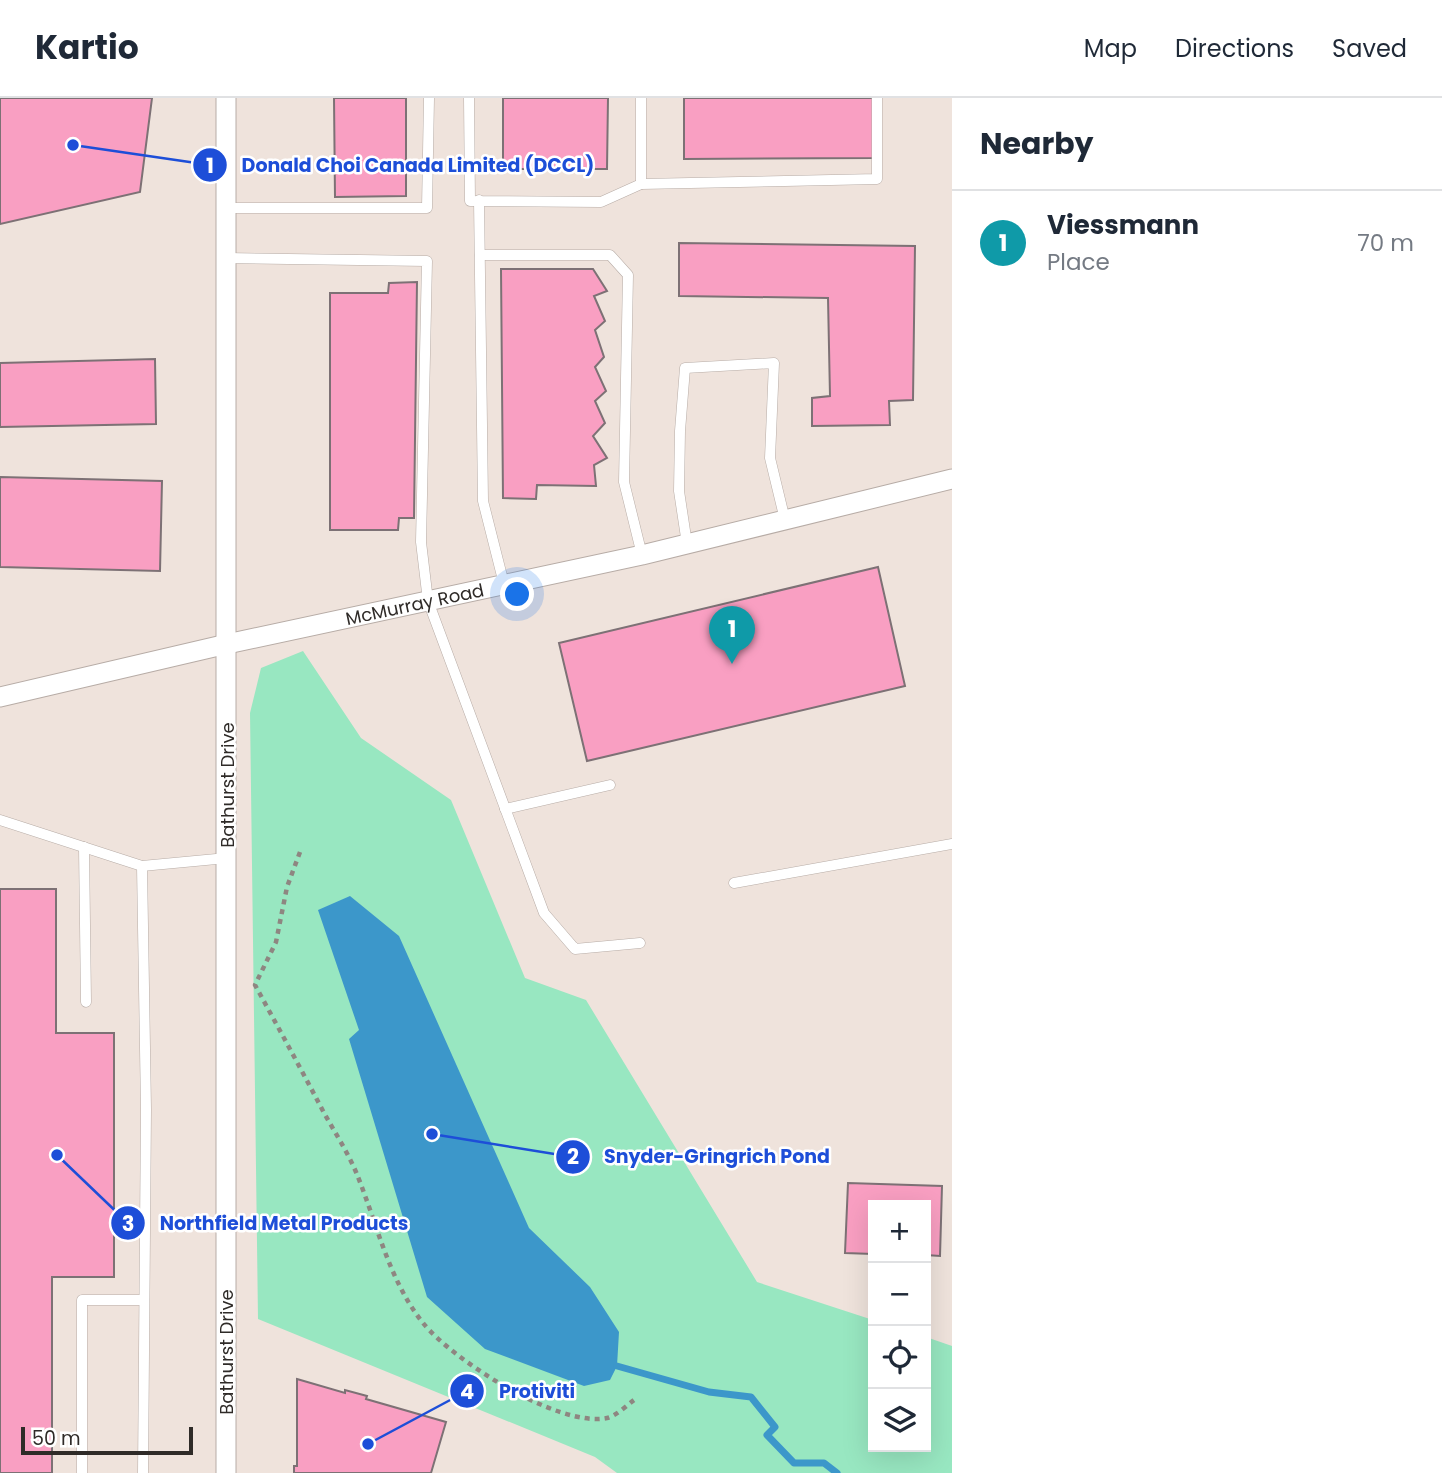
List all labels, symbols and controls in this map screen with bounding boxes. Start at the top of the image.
text: Kartio [35,24,139,71]
text: Map [1084,32,1137,65]
text: Directions [1175,32,1294,65]
text: Saved [1332,32,1407,65]
text: Nearby [980,122,1094,165]
callout: Donald Choi Canada Limited (DCCL) [192,145,608,185]
text: 1 [206,151,214,180]
text: Donald Choi Canada Limited (DCCL) [242,152,594,179]
text: Viessmann [1047,207,1199,243]
text: 1 [999,227,1007,259]
text: 70 m [1357,227,1414,259]
text: Place [1047,246,1110,278]
street label: McMurray Road [343,577,486,631]
your location [500,577,534,611]
pin: 1 [709,606,755,664]
street label: Bathurst Drive [215,722,240,848]
callout: Snyder-Gringrich Pond [555,1137,844,1177]
text: 2 [567,1142,579,1171]
text: Snyder-Gringrich Pond [604,1143,830,1170]
map controls [868,1200,931,1452]
button: + [868,1200,931,1263]
callout: Northfield Metal Products [110,1203,422,1243]
text: 3 [122,1209,134,1238]
text: Northfield Metal Products [160,1210,408,1237]
button: − [868,1263,931,1326]
street label: Bathurst Drive [214,1289,239,1415]
button: locate [868,1326,931,1389]
callout: Protiviti [450,1371,589,1411]
text: 4 [460,1377,474,1406]
text: Protiviti [499,1378,575,1405]
button: layers [868,1389,931,1452]
scale bar [21,1424,192,1456]
text: 50 m [32,1425,81,1452]

